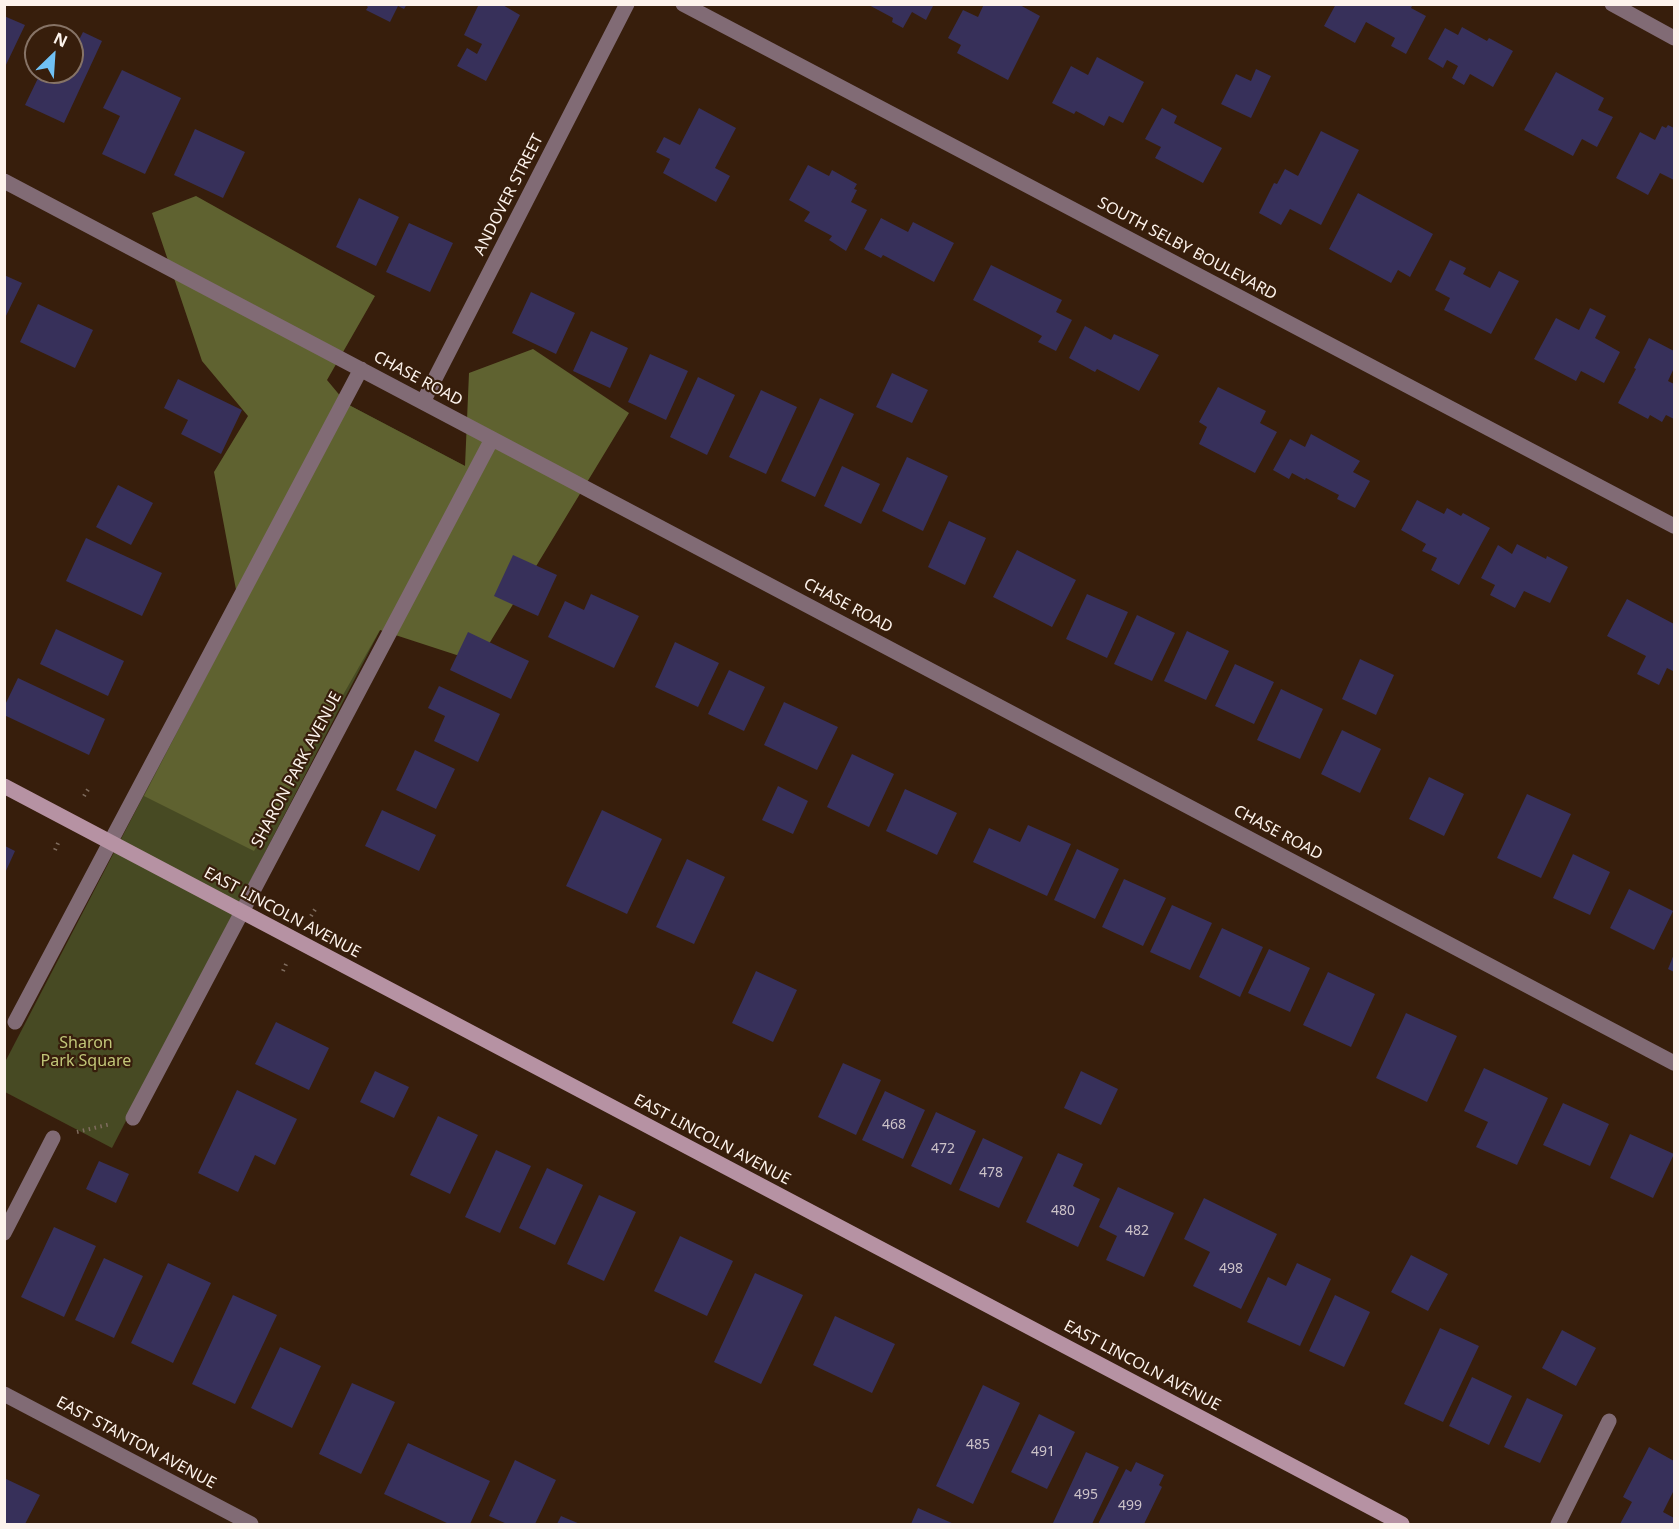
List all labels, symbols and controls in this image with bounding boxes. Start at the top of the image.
north arrow [24,24,84,84]
text: N [50,27,71,52]
street label: ANDOVER STREET [470,131,548,259]
street label: SOUTH SELBY BOULEVARD [1094,194,1280,304]
street label: CHASE ROAD [370,348,466,410]
street label: CHASE ROAD [800,575,896,637]
street label: SHARON PARK AVENUE [248,689,346,851]
street label: CHASE ROAD [1230,802,1326,864]
street label: EAST LINCOLN AVENUE [200,864,364,962]
park label: Sharon Park Square [41,1033,131,1071]
street label: EAST LINCOLN AVENUE [630,1091,794,1189]
house number: 468 [882,1117,906,1133]
house number: 472 [931,1141,955,1157]
house number: 478 [979,1165,1003,1181]
house number: 480 [1051,1203,1075,1219]
house number: 482 [1125,1223,1149,1239]
house number: 498 [1219,1261,1243,1277]
street label: EAST LINCOLN AVENUE [1060,1317,1224,1415]
street label: EAST STANTON AVENUE [53,1393,219,1493]
house number: 485 [966,1437,990,1453]
house number: 491 [1031,1444,1055,1460]
house number: 495 [1074,1487,1098,1503]
house number: 499 [1118,1498,1142,1514]

